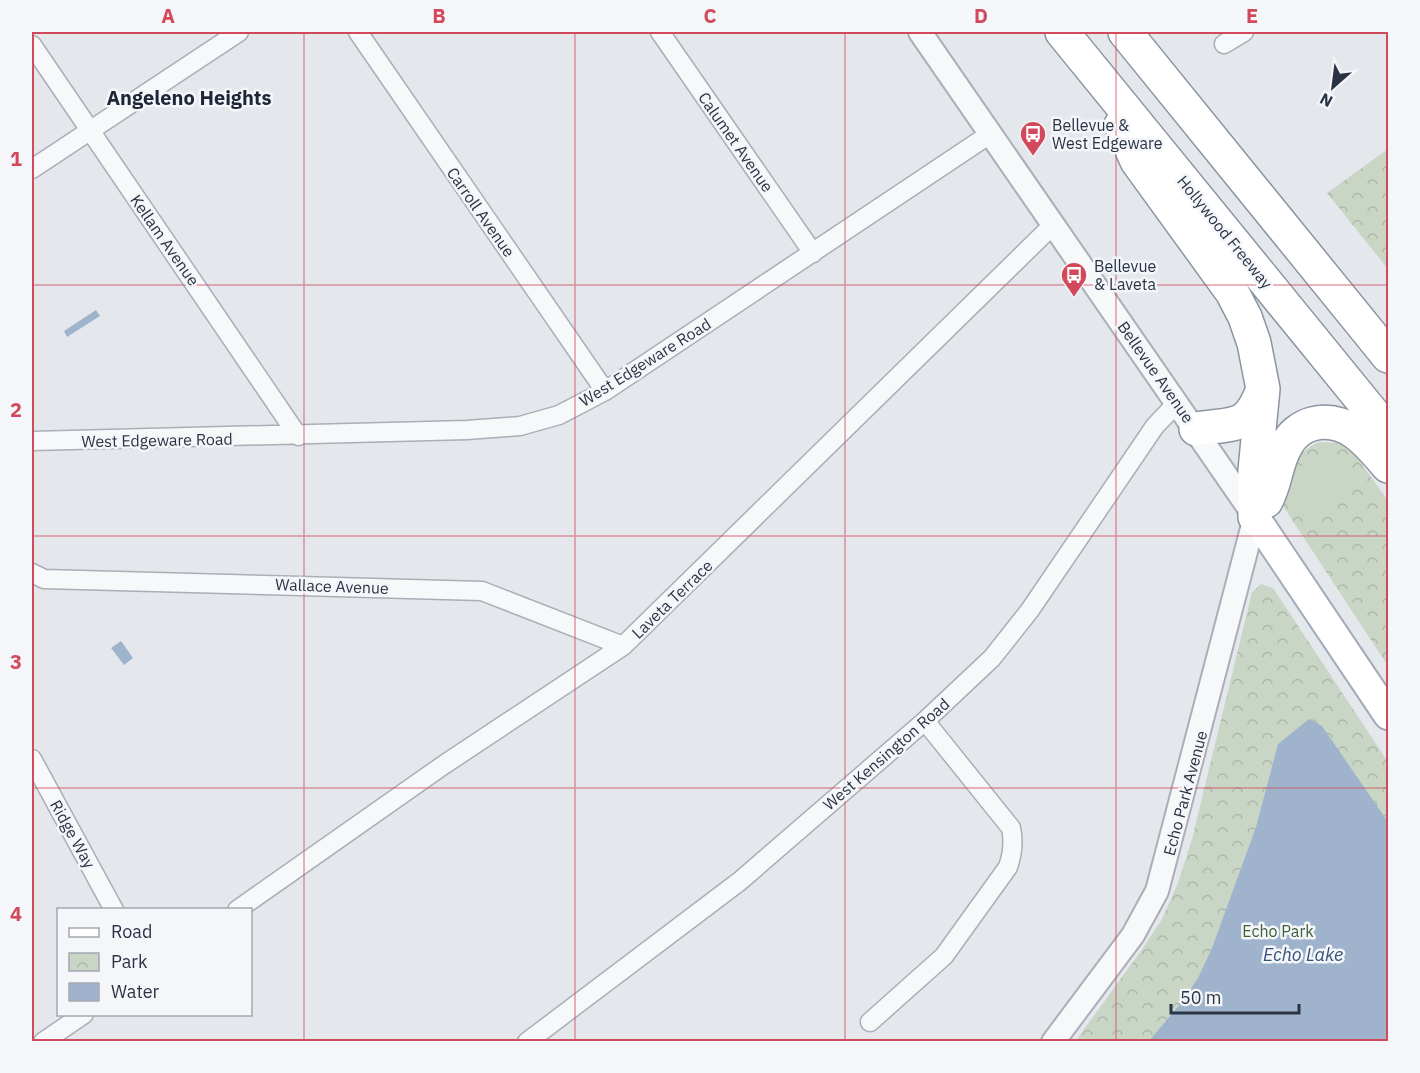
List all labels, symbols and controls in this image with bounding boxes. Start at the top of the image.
text: A [161,2,175,29]
text: B [432,2,446,29]
text: C [703,2,717,29]
text: D [974,2,988,29]
text: E [1246,2,1258,29]
north arrow [1303,57,1363,117]
district label: Angeleno Heights [106,84,272,111]
street label: Calumet Avenue [694,88,778,196]
text: N [1316,89,1336,112]
place label: Bellevue & West Edgeware [1052,115,1163,153]
bus stop icon: Bellevue & West Edgeware [1018,119,1048,157]
text: 1 [10,145,22,172]
street label: Carroll Avenue [443,163,519,261]
street label: Hollywood Freeway [1173,171,1277,293]
street label: Kellam Avenue [126,190,204,290]
place label: Bellevue & Laveta [1094,256,1156,294]
bus stop icon: Bellevue & Laveta [1059,260,1089,298]
street label: West Edgeware Road [576,313,714,411]
street label: Bellevue Avenue [1114,317,1199,427]
text: 2 [10,396,22,423]
street label: West Edgeware Road [81,429,233,451]
street label: Laveta Terrace [627,555,717,643]
street label: Wallace Avenue [275,574,389,598]
text: 3 [10,648,22,675]
street label: West Kensington Road [819,694,953,814]
street label: Echo Park Avenue [1159,728,1211,858]
street label: Ridge Way [46,796,100,872]
text: 4 [10,900,22,927]
legend [57,908,252,1016]
text: Road [111,920,152,943]
park label: Echo Park [1242,921,1314,941]
water label: Echo Lake [1263,943,1343,966]
text: Park [111,950,148,973]
scale bar [1171,977,1298,1015]
text: Water [111,980,160,1003]
text: 50 m [1180,986,1222,1009]

